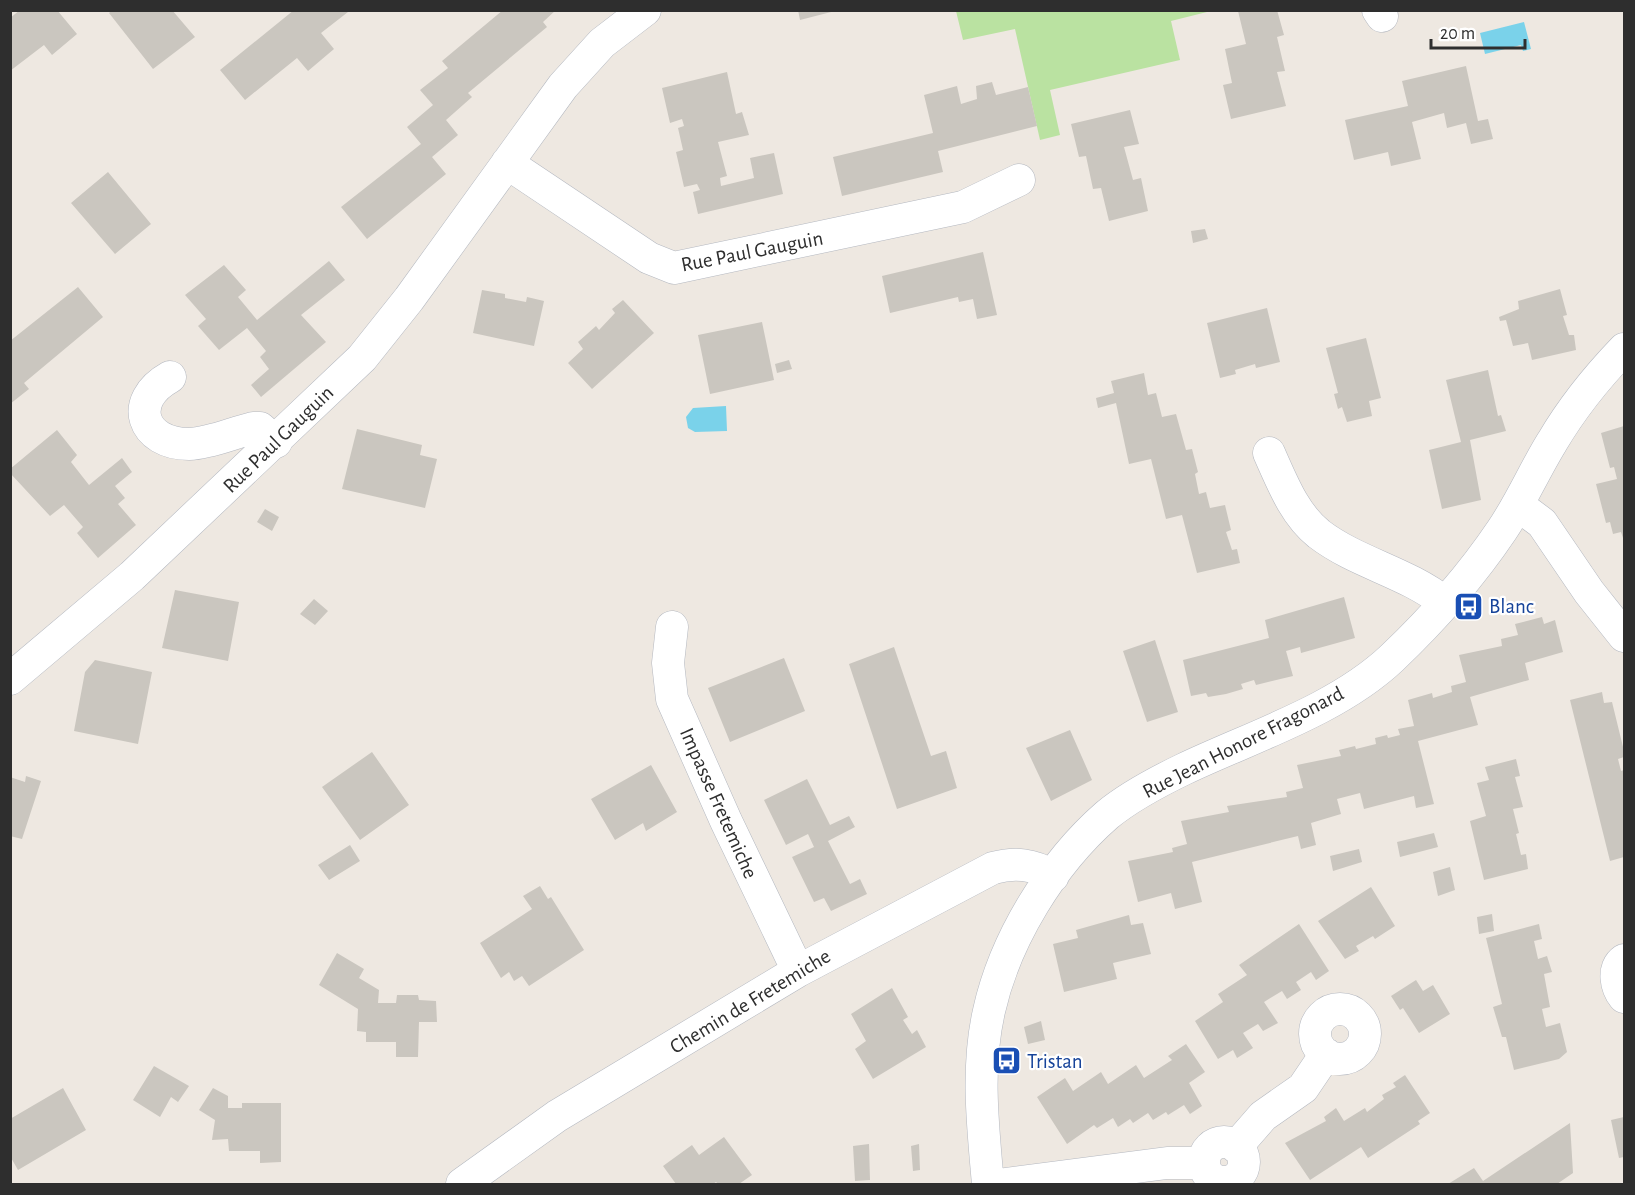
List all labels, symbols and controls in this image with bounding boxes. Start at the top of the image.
scale bar [1431,12,1526,50]
text: 20 m [1440,25,1475,43]
street label: Rue Paul Gauguin [679,227,825,276]
street label: Rue Paul Gauguin [219,382,337,497]
bus stop icon: Blanc [1452,590,1484,622]
place label: Blanc [1489,596,1534,617]
street label: Rue Jean Honore Fragonard [1139,683,1347,802]
street label: Impasse Fretemiche [676,725,761,882]
street label: Chemin de Fretemiche [666,945,834,1058]
bus stop icon: Tristan [990,1045,1022,1077]
place label: Tristan [1027,1051,1083,1072]

